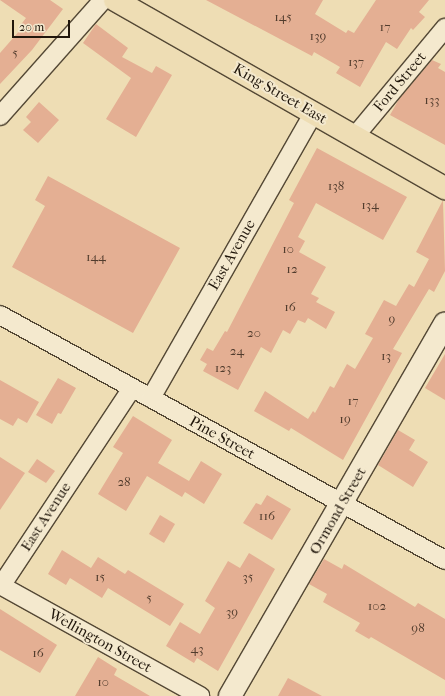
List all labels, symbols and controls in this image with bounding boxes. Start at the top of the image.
house number: 145 [274,9,292,25]
scale bar [14,12,72,38]
house number: 17 [380,19,390,35]
text: 20 m [19,20,44,34]
house number: 139 [310,28,326,44]
house number: 5 [12,45,18,61]
street label: Ford Street [370,48,430,116]
house number: 137 [348,54,364,70]
street label: King Street East [230,60,330,128]
house number: 133 [424,92,440,108]
house number: 138 [328,178,344,194]
house number: 134 [361,197,379,213]
street label: East Avenue [205,216,259,294]
house number: 10 [282,241,294,257]
house number: 144 [86,249,106,265]
house number: 12 [286,261,298,277]
house number: 16 [284,299,296,315]
house number: 9 [389,311,395,327]
house number: 20 [247,325,261,341]
house number: 24 [230,343,244,359]
house number: 13 [381,348,391,364]
house number: 123 [215,360,231,376]
house number: 17 [348,393,358,409]
house number: 19 [339,411,351,427]
street label: Pine Street [186,413,258,463]
street label: Ormond Street [306,464,370,558]
house number: 28 [117,474,131,490]
street label: East Avenue [17,479,75,555]
house number: 116 [259,508,275,524]
house number: 15 [95,569,105,585]
house number: 35 [243,569,253,585]
house number: 5 [146,590,152,606]
house number: 102 [368,598,386,614]
house number: 39 [226,604,238,620]
street label: Wellington Street [45,605,155,677]
house number: 98 [411,620,425,636]
house number: 43 [190,641,204,657]
house number: 16 [32,645,44,661]
house number: 10 [97,674,109,690]

